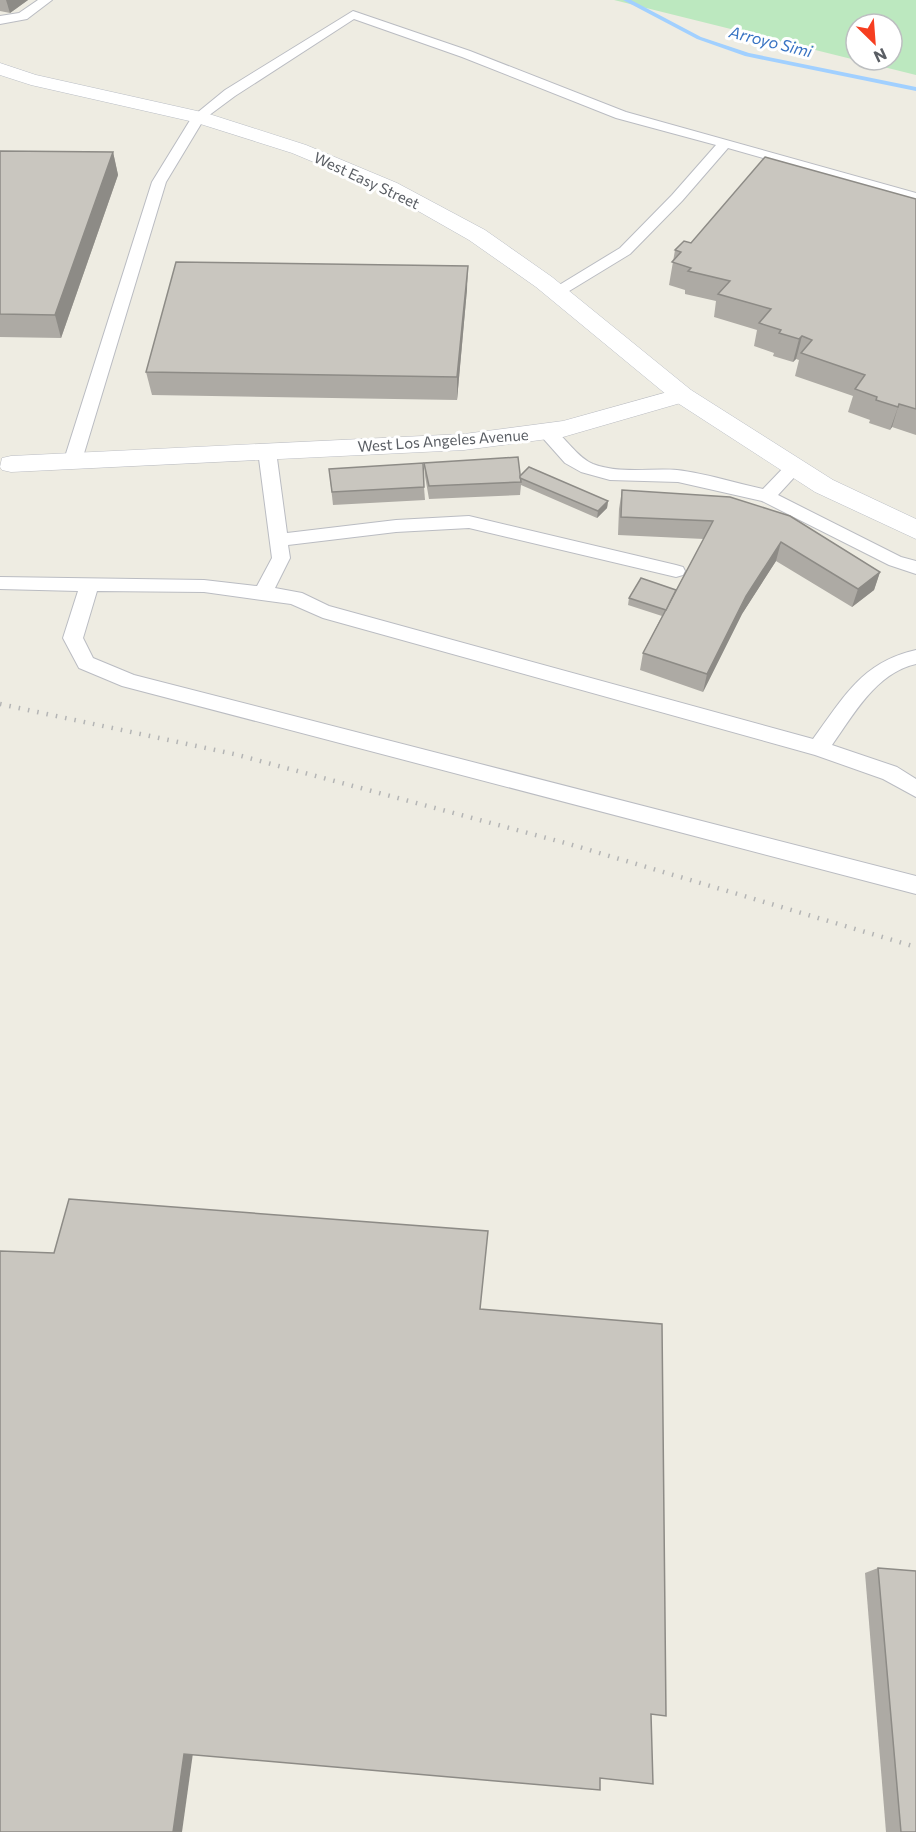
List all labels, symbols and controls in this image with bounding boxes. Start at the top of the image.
north arrow [844,12,904,72]
water label: Arroyo Simi [727,21,815,61]
text: N [871,45,890,67]
street label: West Easy Street [311,148,423,212]
street label: West Los Angeles Avenue [357,425,529,455]

